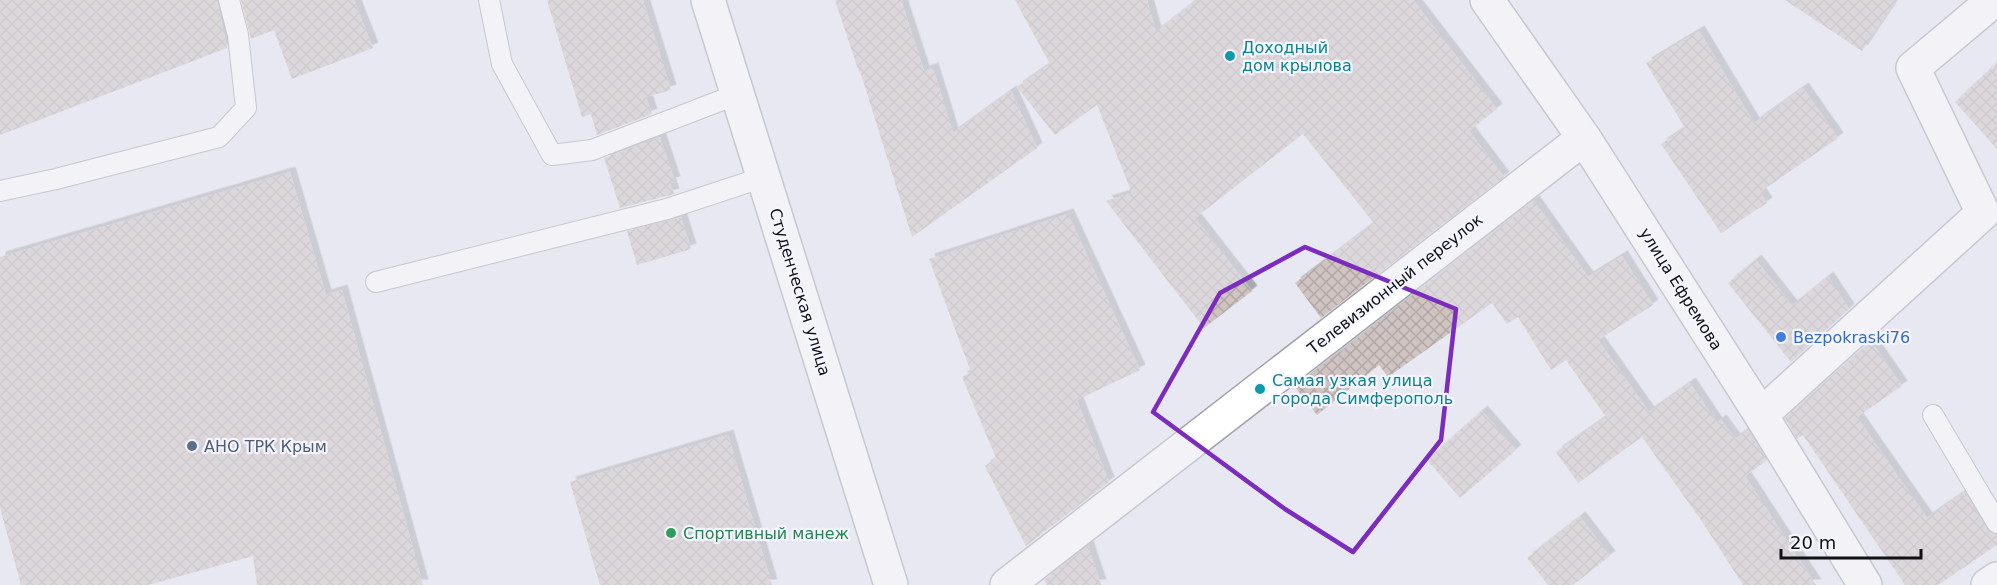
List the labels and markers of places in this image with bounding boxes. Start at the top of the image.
place label: Доходный дом крылова [1242,38,1352,75]
marker: Доходный дом крылова [1223,49,1237,63]
place label: Bezpokraski76 [1793,328,1910,347]
marker: Bezpokraski76 [1774,330,1788,344]
place label: Самая узкая улица города Симферополь [1272,371,1453,408]
marker: Самая узкая улица города Симферополь [1253,382,1267,396]
place label: АНО ТРК Крым [204,437,327,456]
marker: АНО ТРК Крым [185,439,199,453]
place label: Спортивный манеж [683,524,849,543]
marker: Спортивный манеж [664,526,678,540]

